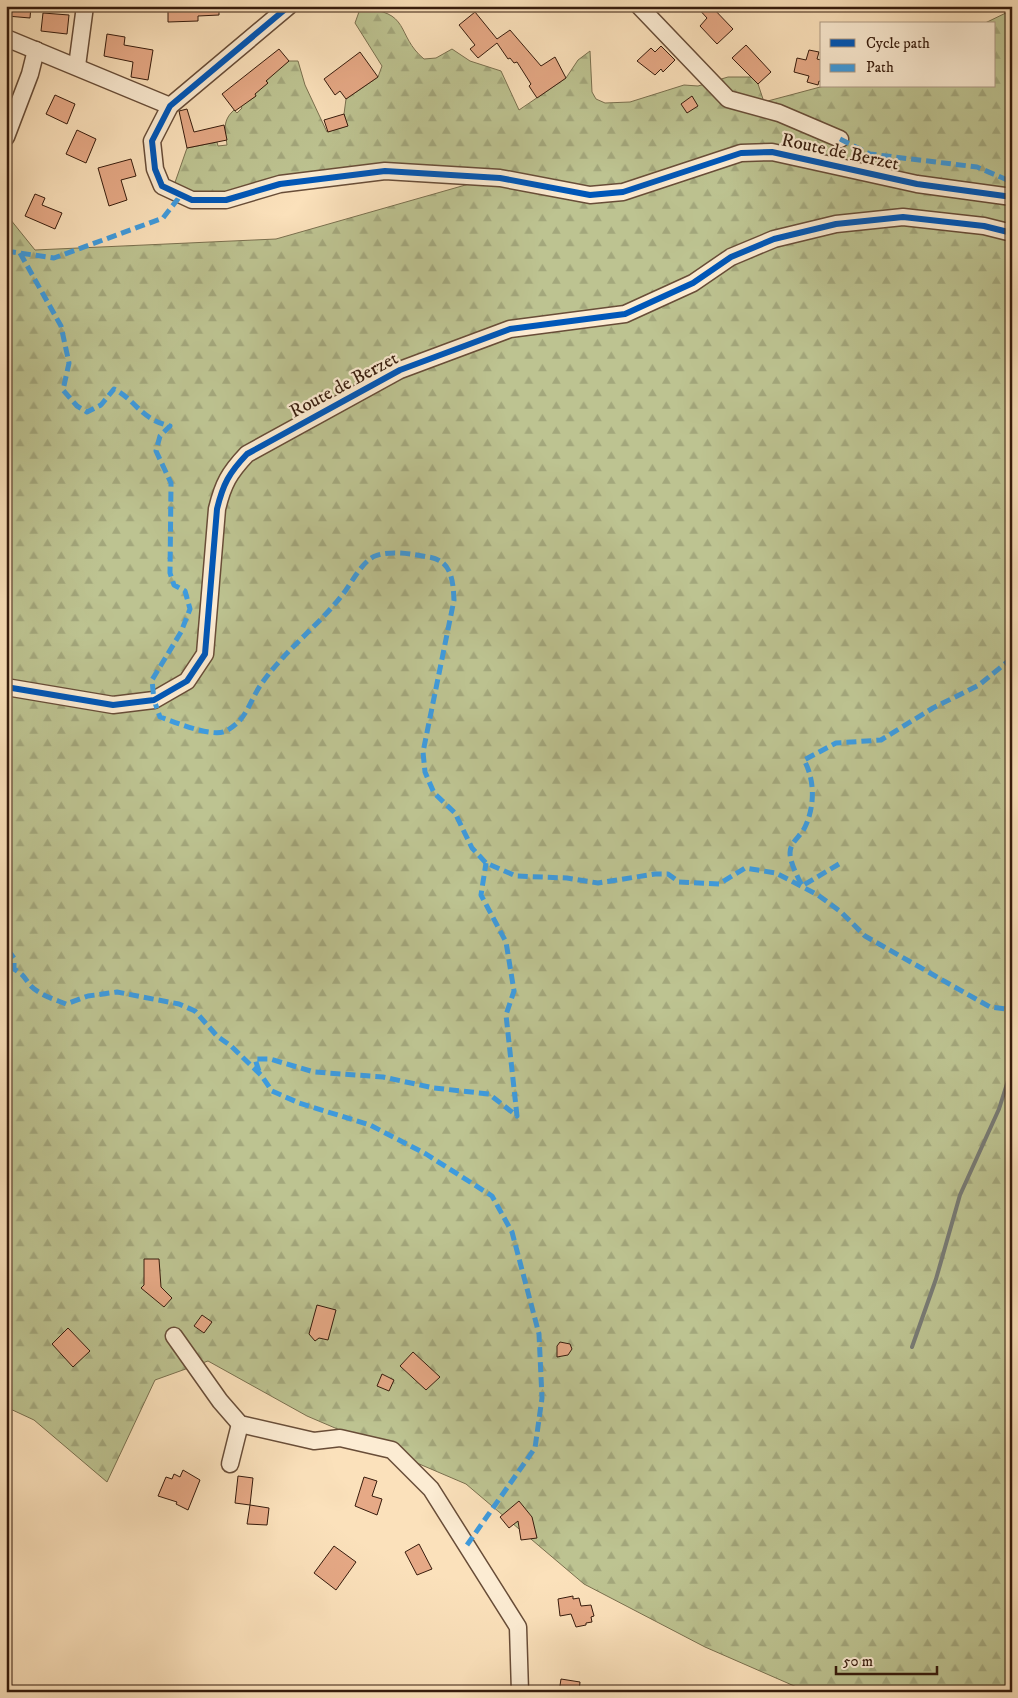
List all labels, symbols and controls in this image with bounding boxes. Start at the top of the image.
legend [820,22,996,88]
text: Cycle path [866,34,930,53]
text: Path [866,58,894,77]
street label: Route de Berzet [779,128,901,176]
street label: Route de Berzet [286,347,402,423]
scale bar [836,1643,937,1675]
text: 50 m [843,1652,873,1671]

